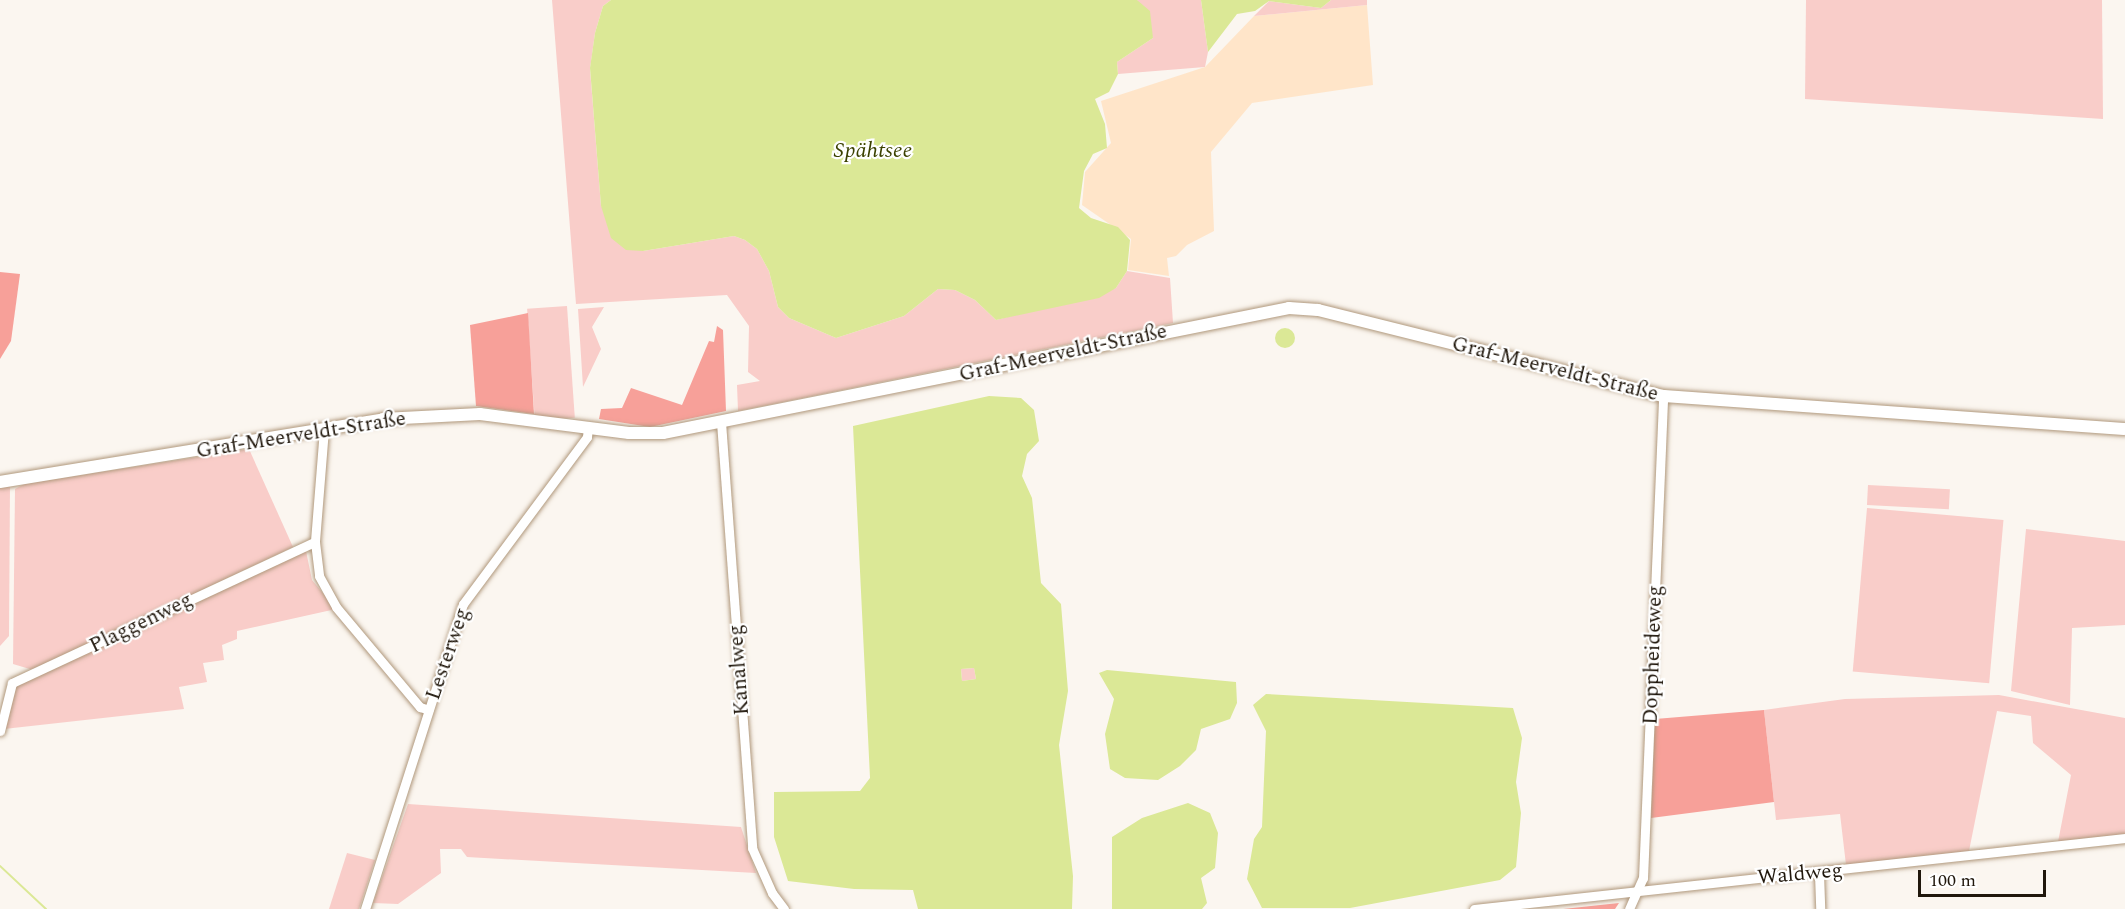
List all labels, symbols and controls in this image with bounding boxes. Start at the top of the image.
water label: Spähtsee [834,138,912,164]
street label: Graf-Meerveldt-Straße [957,319,1169,387]
street label: Graf-Meerveldt-Straße [1449,331,1661,407]
street label: Graf-Meerveldt-Straße [194,406,408,464]
street label: Doppheideweg [1638,585,1668,725]
street label: Plaggenweg [85,587,197,659]
street label: Lesterweg [421,605,475,703]
street label: Kanalweg [723,624,755,716]
street label: Waldweg [1756,858,1844,890]
scale bar [1921,858,2048,896]
text: 100 m [1929,867,1976,894]

